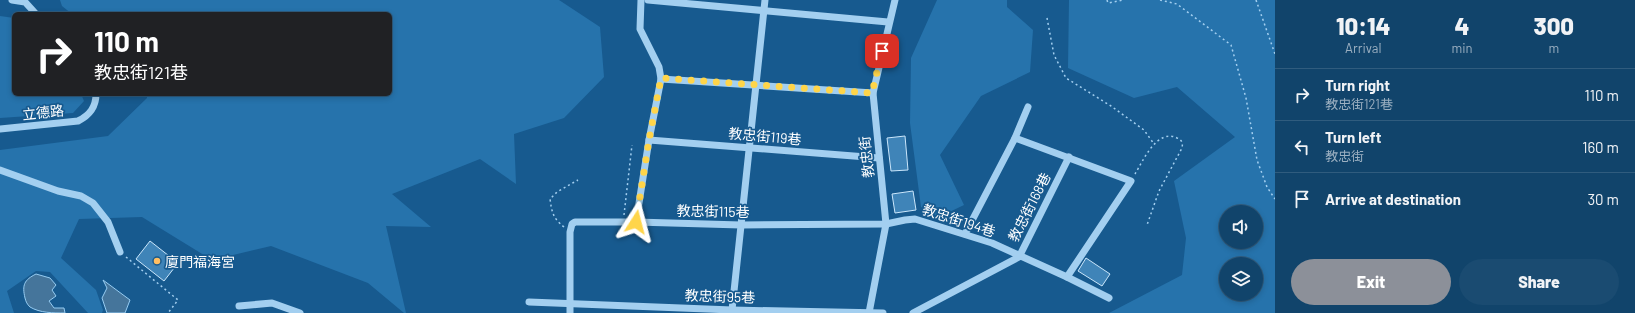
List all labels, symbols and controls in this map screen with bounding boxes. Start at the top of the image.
text: 10:14 [1336,11,1391,40]
text: 4 [1455,11,1470,40]
text: 300 [1534,11,1574,40]
text: 110 m [94,24,159,58]
icon: right [28,28,80,80]
pin [865,34,899,68]
icon: arrive [871,40,893,62]
text: Arrival [1345,40,1381,56]
text: min [1452,40,1473,56]
text: m [1548,40,1559,56]
text: 教忠街121巷 [94,61,188,83]
text: Turn right [1325,76,1390,94]
icon: right [1291,84,1313,106]
text: 110 m [1585,86,1619,104]
text: 教忠街121巷 [1325,96,1393,112]
street label: 立德路 [21,101,65,123]
street label: 教忠街119巷 [728,124,802,148]
text: Turn left [1325,128,1381,146]
street label: 教忠街 [855,135,877,179]
icon: left [1291,136,1313,158]
text: 160 m [1582,138,1619,156]
text: 教忠街 [1325,148,1364,164]
street label: 教忠街168巷 [1004,170,1054,244]
icon: arrive [1291,188,1313,210]
text: Arrive at destination [1325,190,1461,208]
text: 30 m [1587,190,1619,208]
street label: 教忠街194巷 [920,200,998,240]
position arrow [615,201,657,243]
street label: 教忠街115巷 [676,202,750,220]
map controls [1219,205,1263,301]
button: sound [1219,205,1263,249]
place label: 廈門福海宮 [165,253,235,270]
marker: 廈門福海宮 [152,256,162,266]
button: layers [1219,257,1263,301]
button: Exit [1291,259,1451,305]
button: Share [1459,259,1619,305]
street label: 教忠街95巷 [684,286,756,306]

